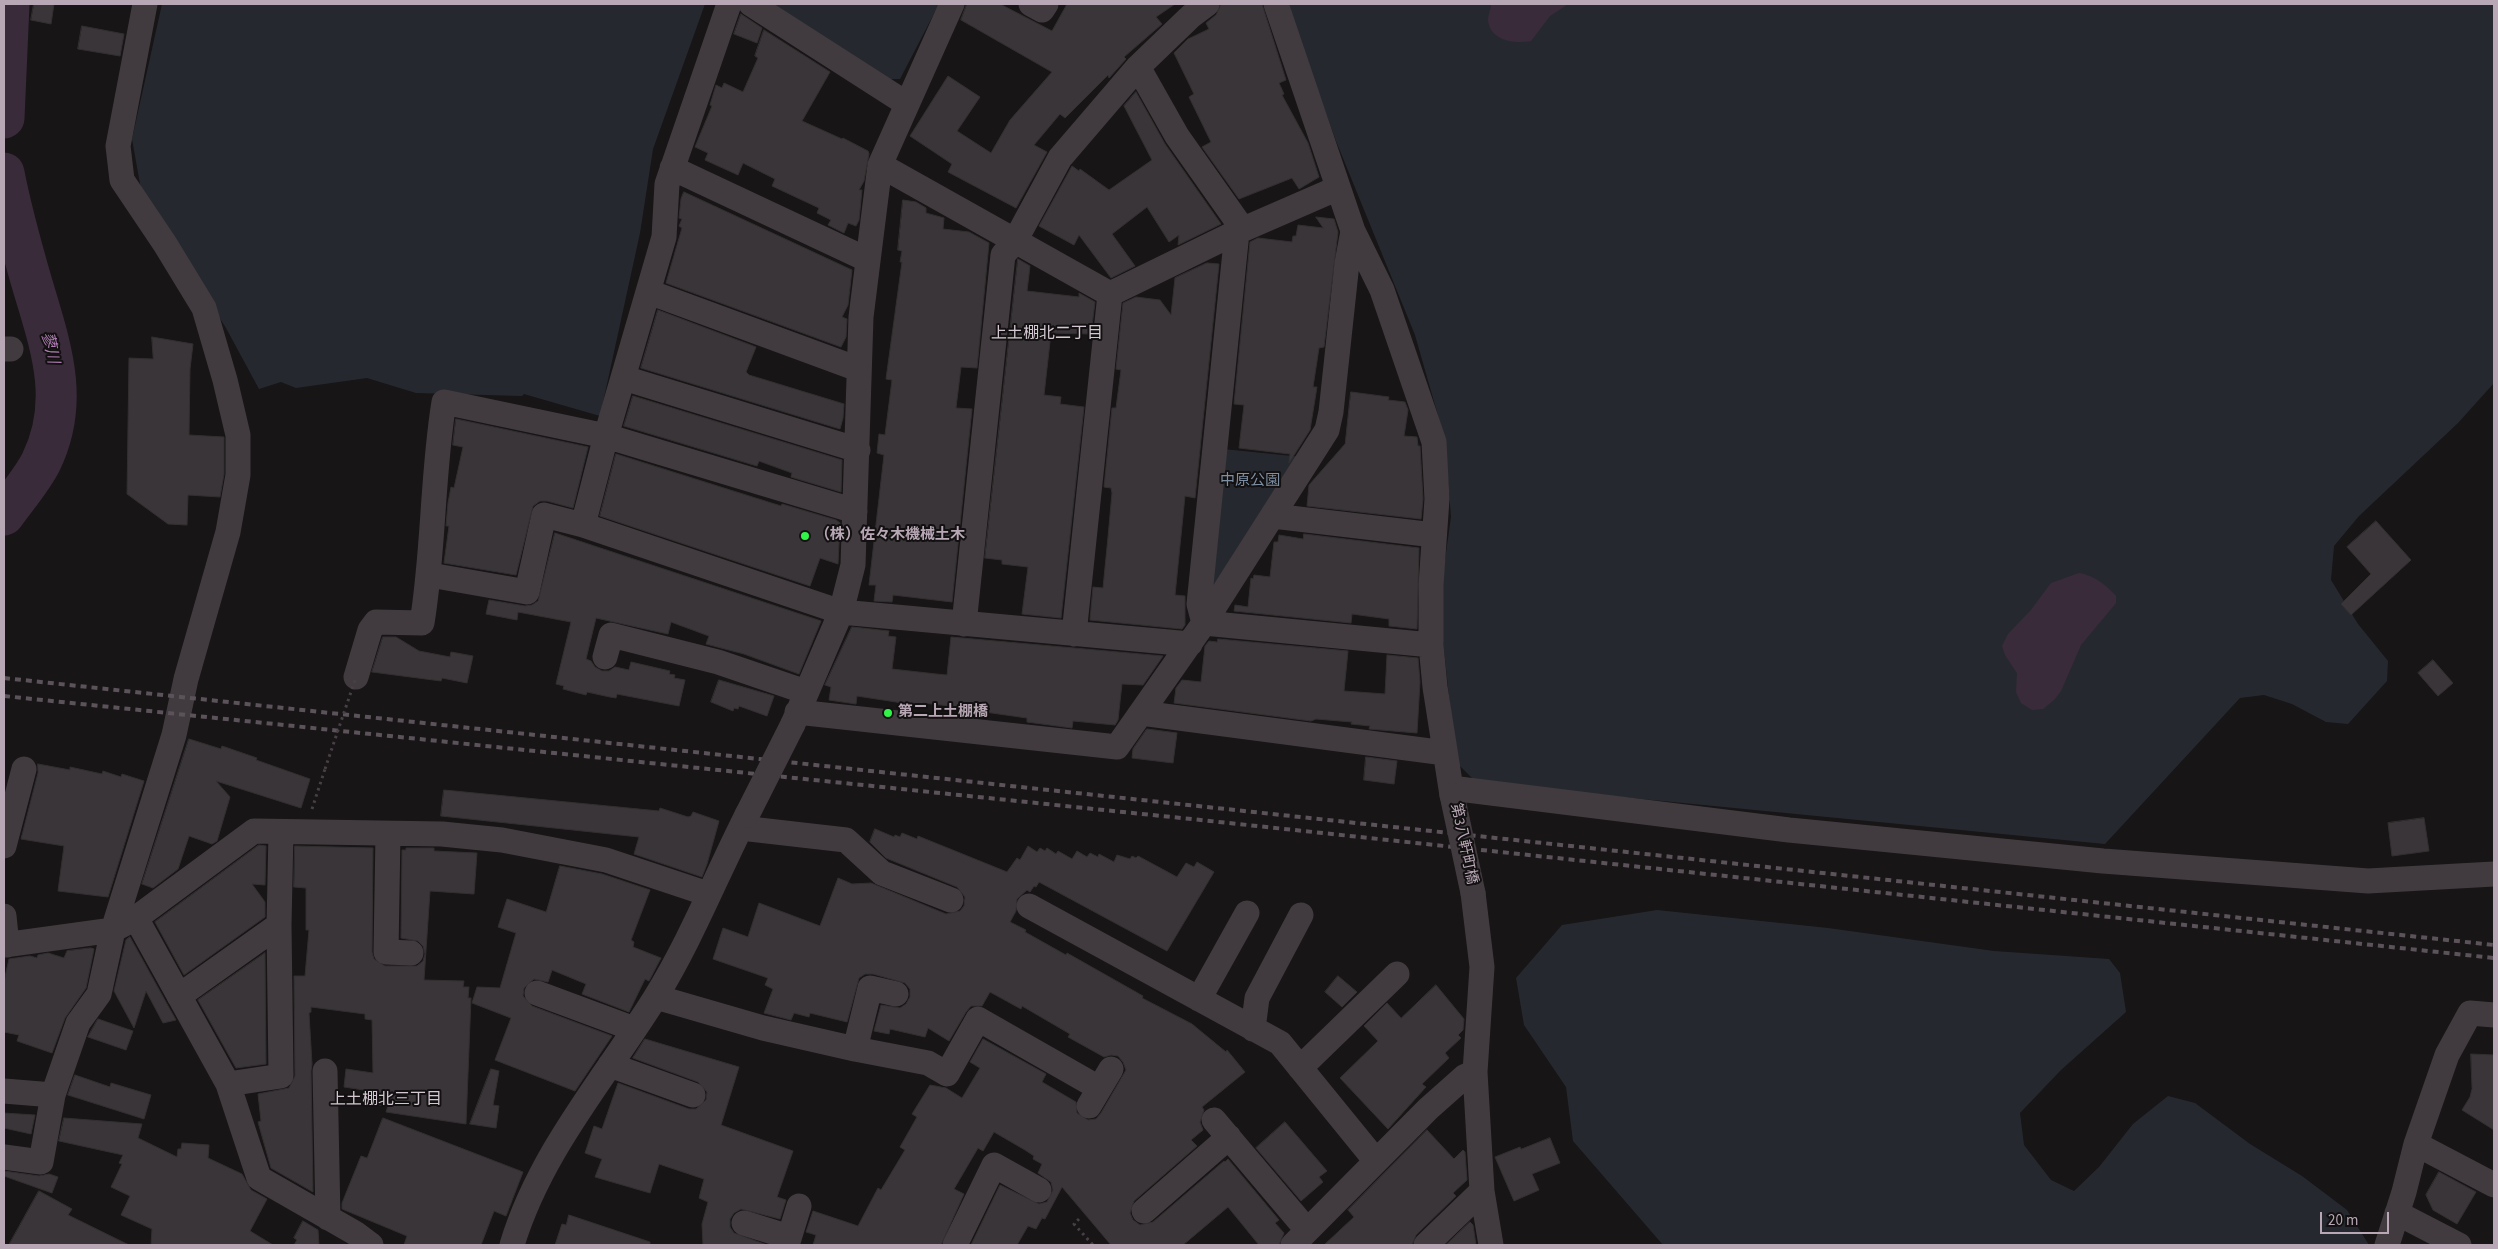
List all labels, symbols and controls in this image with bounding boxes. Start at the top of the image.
district label: 上土棚北二丁目 [991,324,1103,344]
water label: 蓼川 [36,330,62,366]
park label: 中原公園 [1220,473,1280,491]
place label: （株）佐々木機械土木 [815,527,965,545]
marker: （株）佐々木機械土木 [799,530,811,542]
place label: 第二上土棚橋 [898,704,988,722]
marker: 第二上土棚橋 [882,707,894,719]
street label: 第3八軒町橋 [1446,802,1480,886]
district label: 上土棚北三丁目 [330,1090,442,1110]
scale bar [2323,1202,2392,1234]
text: 20 m [2328,1210,2358,1231]

